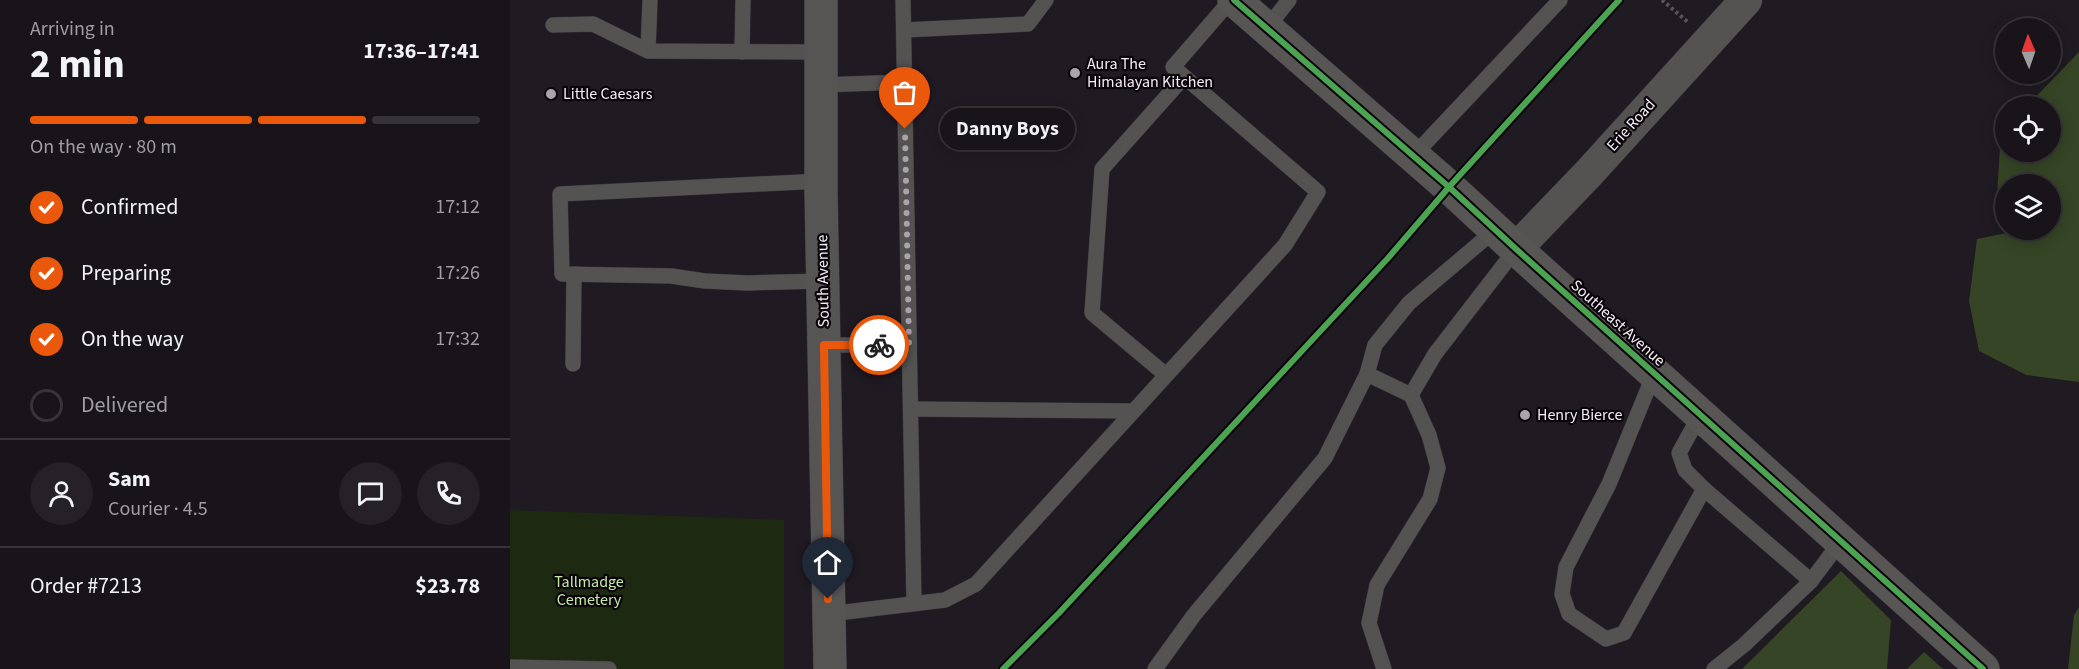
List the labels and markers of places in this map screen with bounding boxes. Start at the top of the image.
place label: Aura The Himalayan Kitchen [1087,53,1213,93]
marker: Aura The Himalayan Kitchen [1068,66,1082,80]
pin [879,67,930,129]
place label: Little Caesars [563,83,653,105]
marker: Little Caesars [544,87,558,101]
callout: Danny Boys [941,108,1076,150]
place label: Henry Bierce [1537,404,1622,426]
marker: Henry Bierce [1518,408,1532,422]
pin [802,537,853,599]

